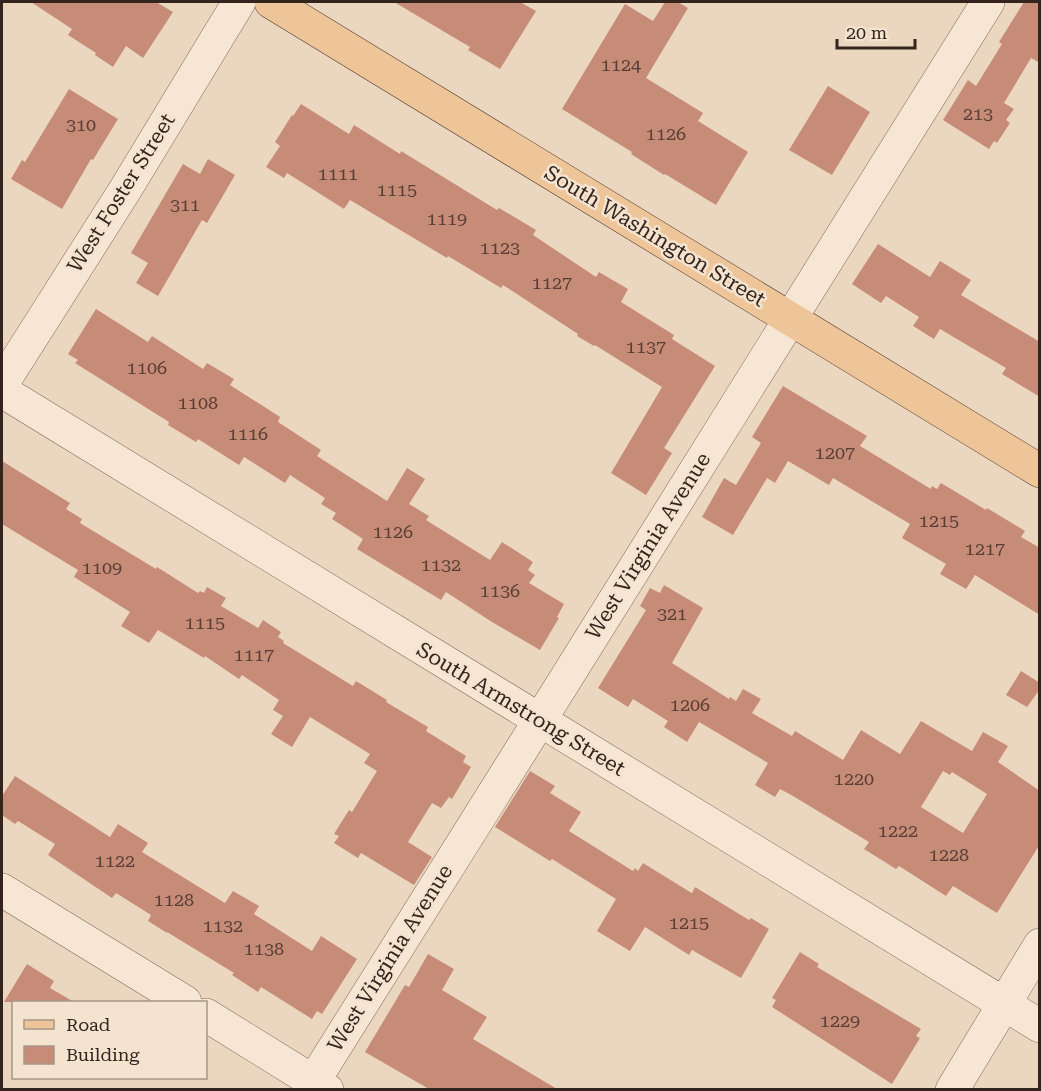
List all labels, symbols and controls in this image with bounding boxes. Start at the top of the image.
scale bar [837,12,915,50]
text: 20 m [846,22,887,43]
house number: 1124 [601,54,641,75]
house number: 213 [963,103,993,124]
street label: West Foster Street [62,109,180,277]
house number: 310 [66,114,96,135]
house number: 1126 [646,123,686,144]
street label: South Washington Street [540,160,770,312]
house number: 1111 [318,163,358,184]
house number: 1115 [377,179,417,200]
house number: 311 [170,194,200,215]
house number: 1119 [427,208,467,229]
house number: 1123 [480,237,520,258]
house number: 1127 [532,272,572,293]
house number: 1137 [626,336,666,357]
house number: 1106 [127,357,167,378]
house number: 1108 [178,392,218,413]
house number: 1116 [228,423,268,444]
house number: 1207 [815,442,855,463]
street label: West Virginia Avenue [581,448,715,644]
house number: 1215 [919,510,959,531]
house number: 1126 [373,521,413,542]
house number: 1217 [965,538,1005,559]
house number: 1132 [421,554,461,575]
house number: 1109 [82,557,122,578]
house number: 1136 [480,580,520,601]
house number: 321 [657,603,687,624]
house number: 1115 [185,612,225,633]
street label: South Armstrong Street [413,637,630,781]
house number: 1117 [234,644,274,665]
house number: 1206 [670,694,710,715]
house number: 1220 [834,768,874,789]
house number: 1222 [878,820,918,841]
house number: 1228 [929,844,969,865]
house number: 1122 [95,850,135,871]
street label: West Virginia Avenue [323,860,457,1056]
house number: 1128 [154,889,194,910]
house number: 1215 [669,912,709,933]
house number: 1132 [203,915,243,936]
house number: 1138 [244,938,284,959]
legend [12,1001,207,1079]
house number: 1229 [820,1010,860,1031]
text: Road [66,1014,111,1035]
text: Building [66,1044,140,1065]

